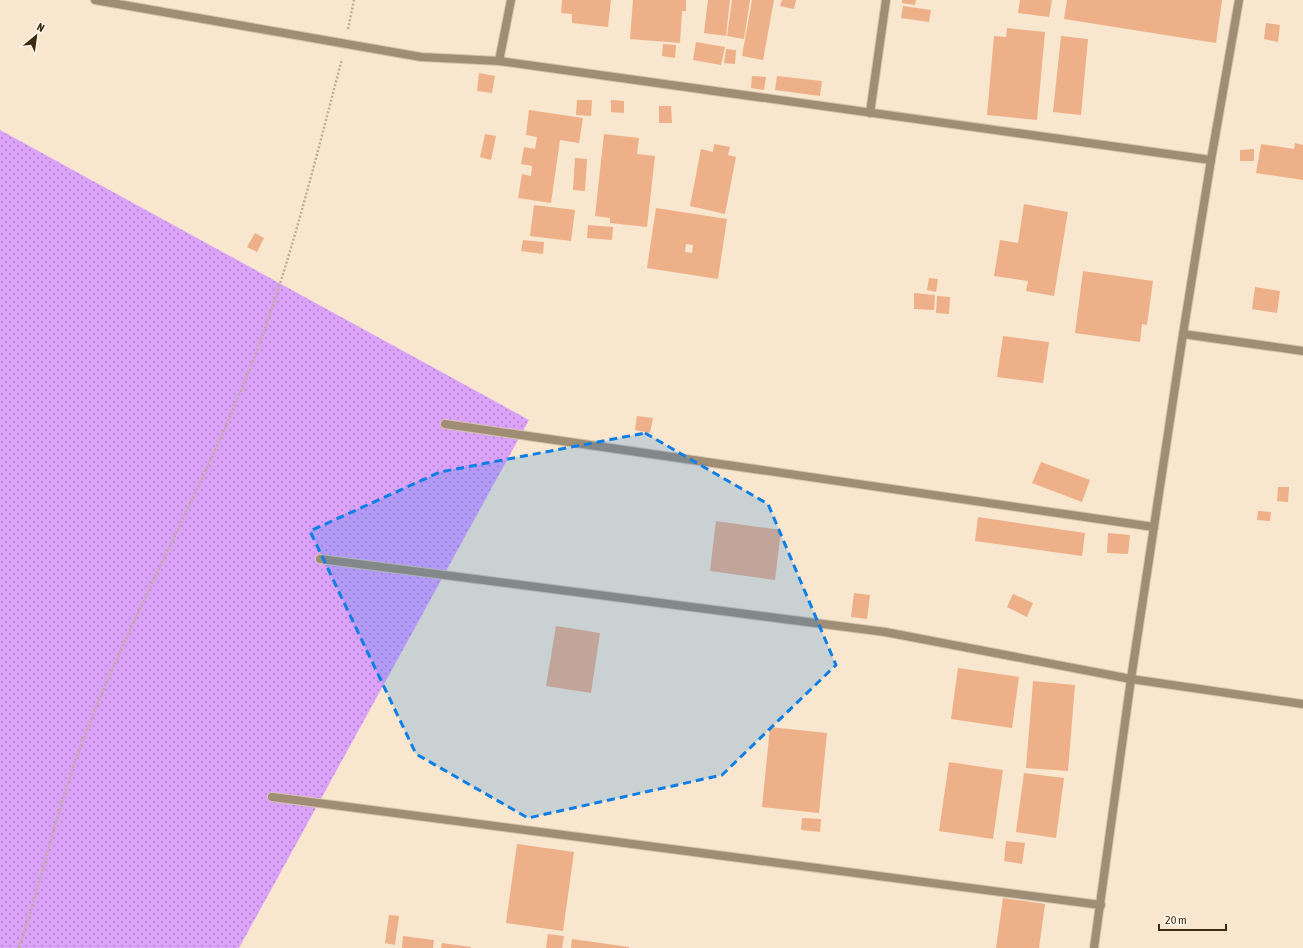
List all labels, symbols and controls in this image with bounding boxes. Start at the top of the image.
north arrow [16,16,56,56]
text: N [35,20,47,34]
scale bar [1159,906,1226,932]
text: 20 m [1165,913,1187,927]

